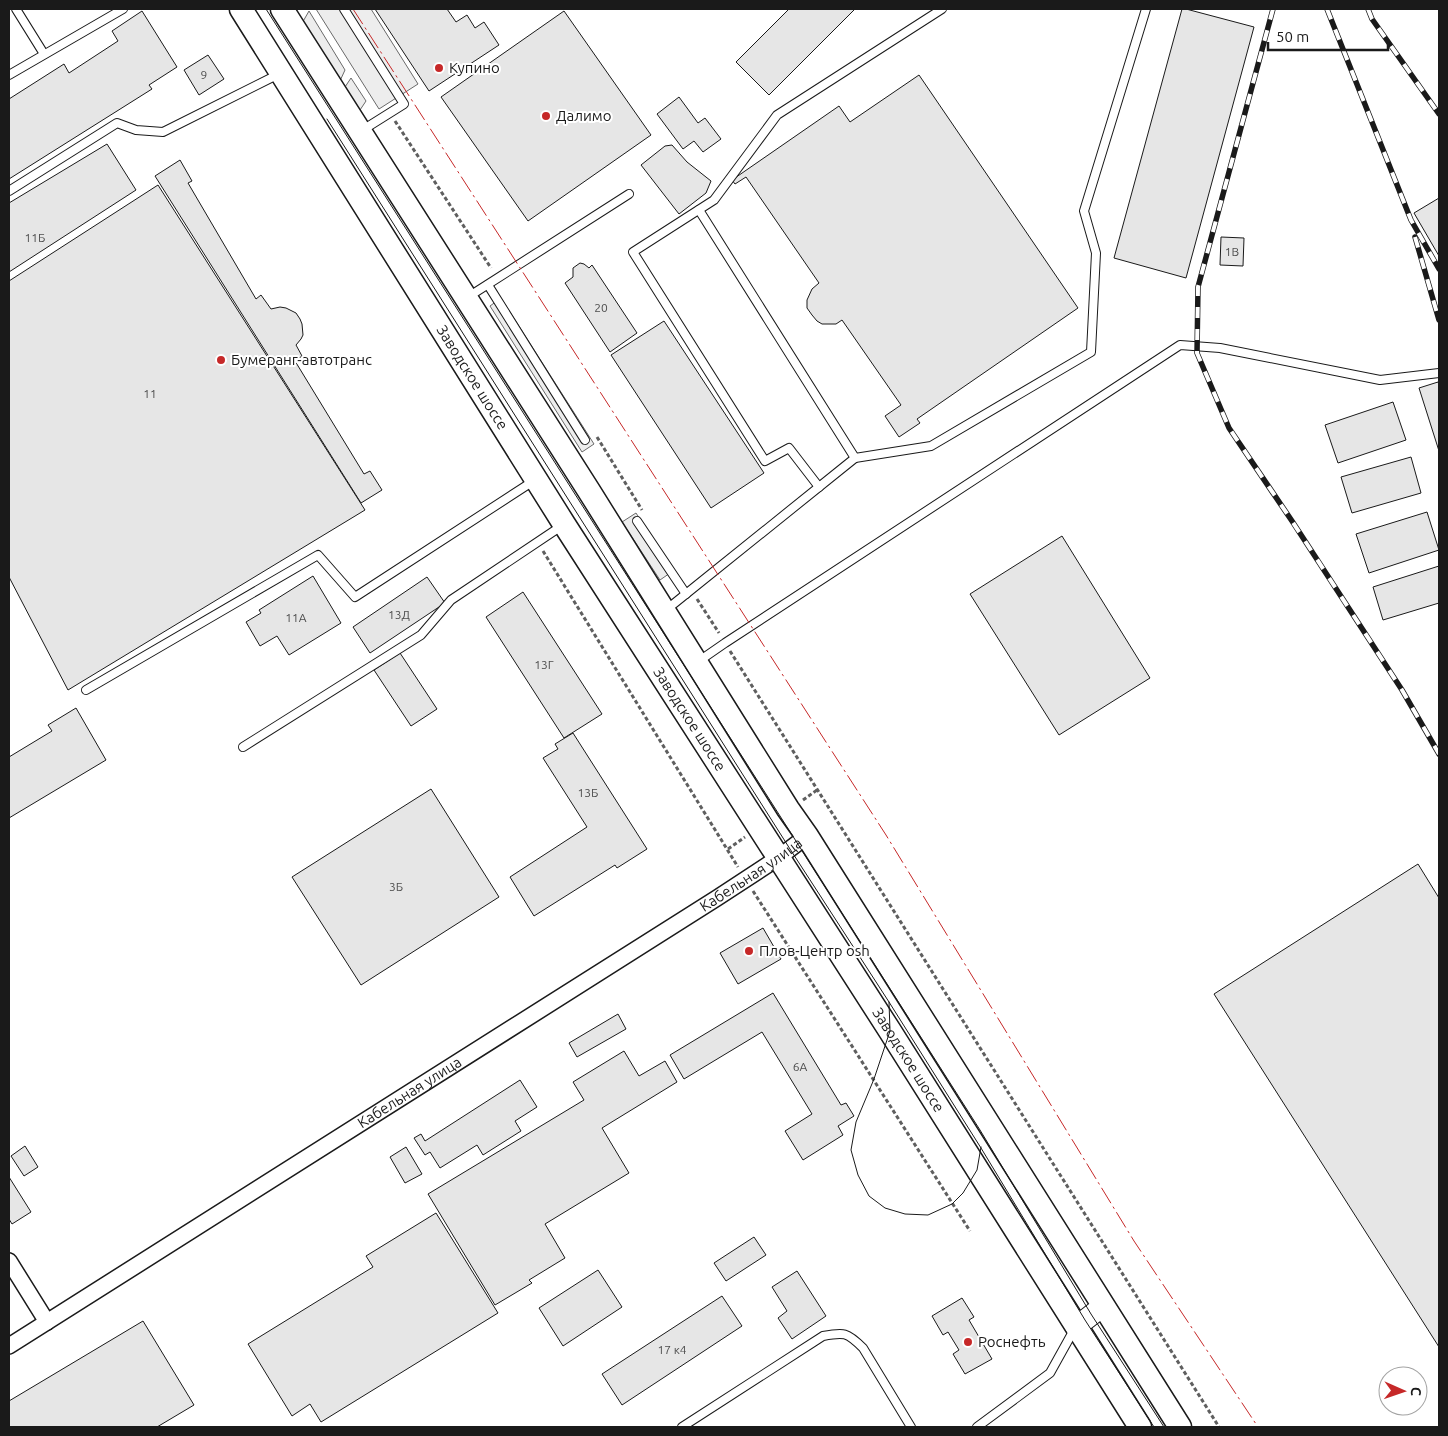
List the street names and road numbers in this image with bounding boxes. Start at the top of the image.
street label: Заводское шоссе [433,322,512,433]
street label: Заводское шоссе [650,664,730,774]
street label: Кабельная улица [696,834,805,915]
street label: Заводское шоссе [869,1004,948,1115]
street label: Кабельная улица [354,1053,464,1131]

